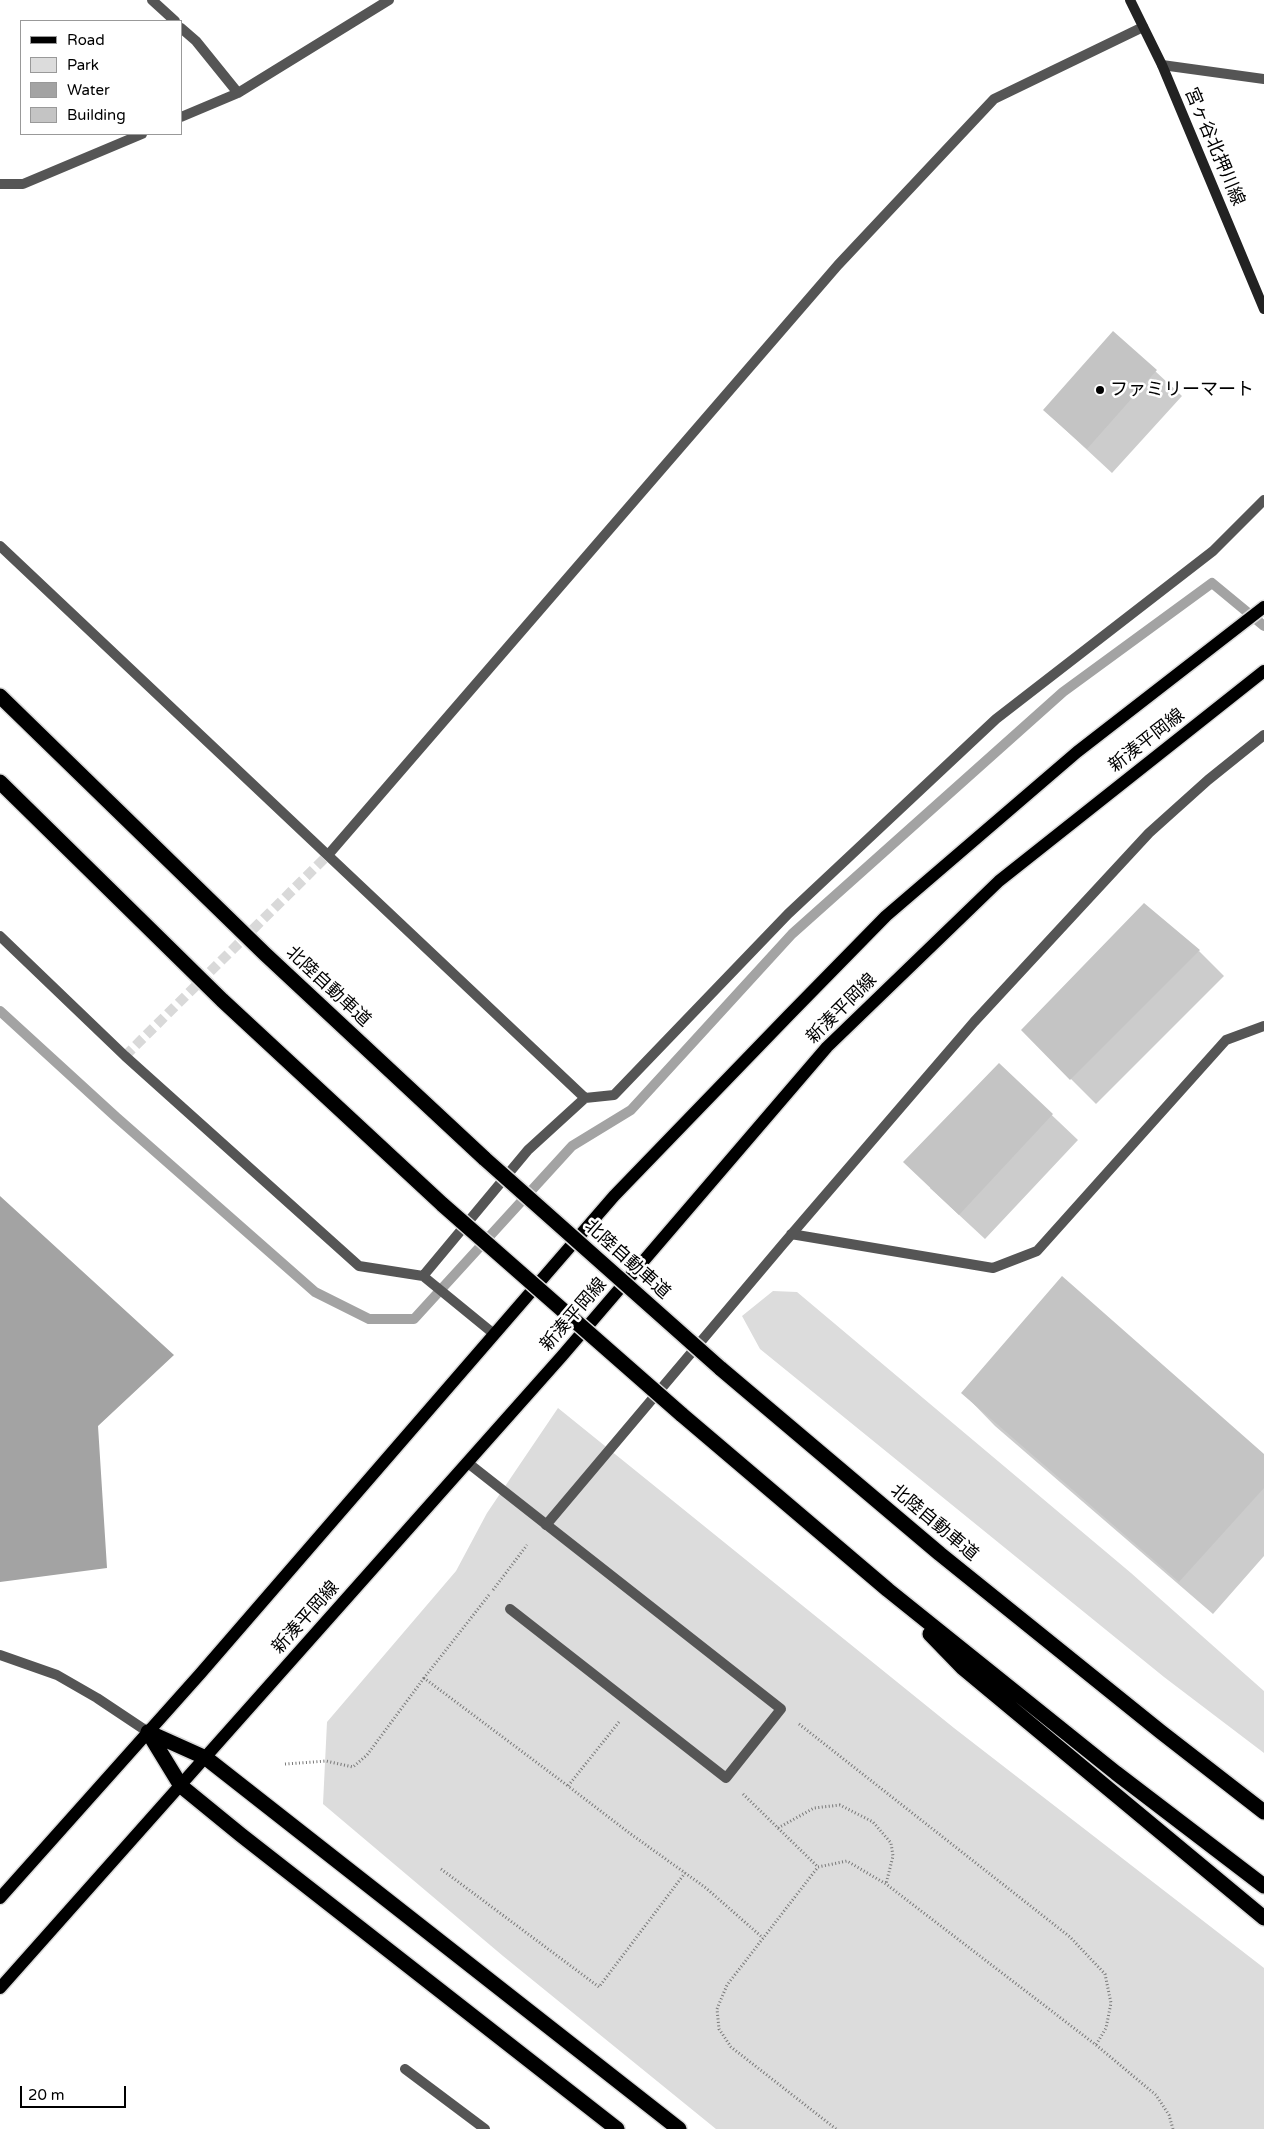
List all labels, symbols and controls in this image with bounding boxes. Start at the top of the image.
legend [20,20,182,135]
text: Road [67,31,105,49]
text: Park [67,56,99,74]
text: Water [67,81,110,99]
street label: 宮ヶ谷北押川線 [1179,85,1249,209]
text: Building [67,106,126,124]
place label: ファミリーマート [1110,379,1254,401]
marker: ファミリーマート [1094,384,1106,396]
street label: 新湊平岡線 [1105,705,1189,777]
street label: 北陸自動車道 [281,942,375,1032]
street label: 新湊平岡線 [803,970,881,1048]
street label: 北陸自動車道 [580,1216,674,1304]
street label: 新湊平岡線 [536,1274,612,1356]
street label: 北陸自動車道 [886,1480,982,1566]
street label: 新湊平岡線 [268,1577,344,1659]
scale bar [22,2076,129,2108]
text: 20 m [28,2086,65,2104]

